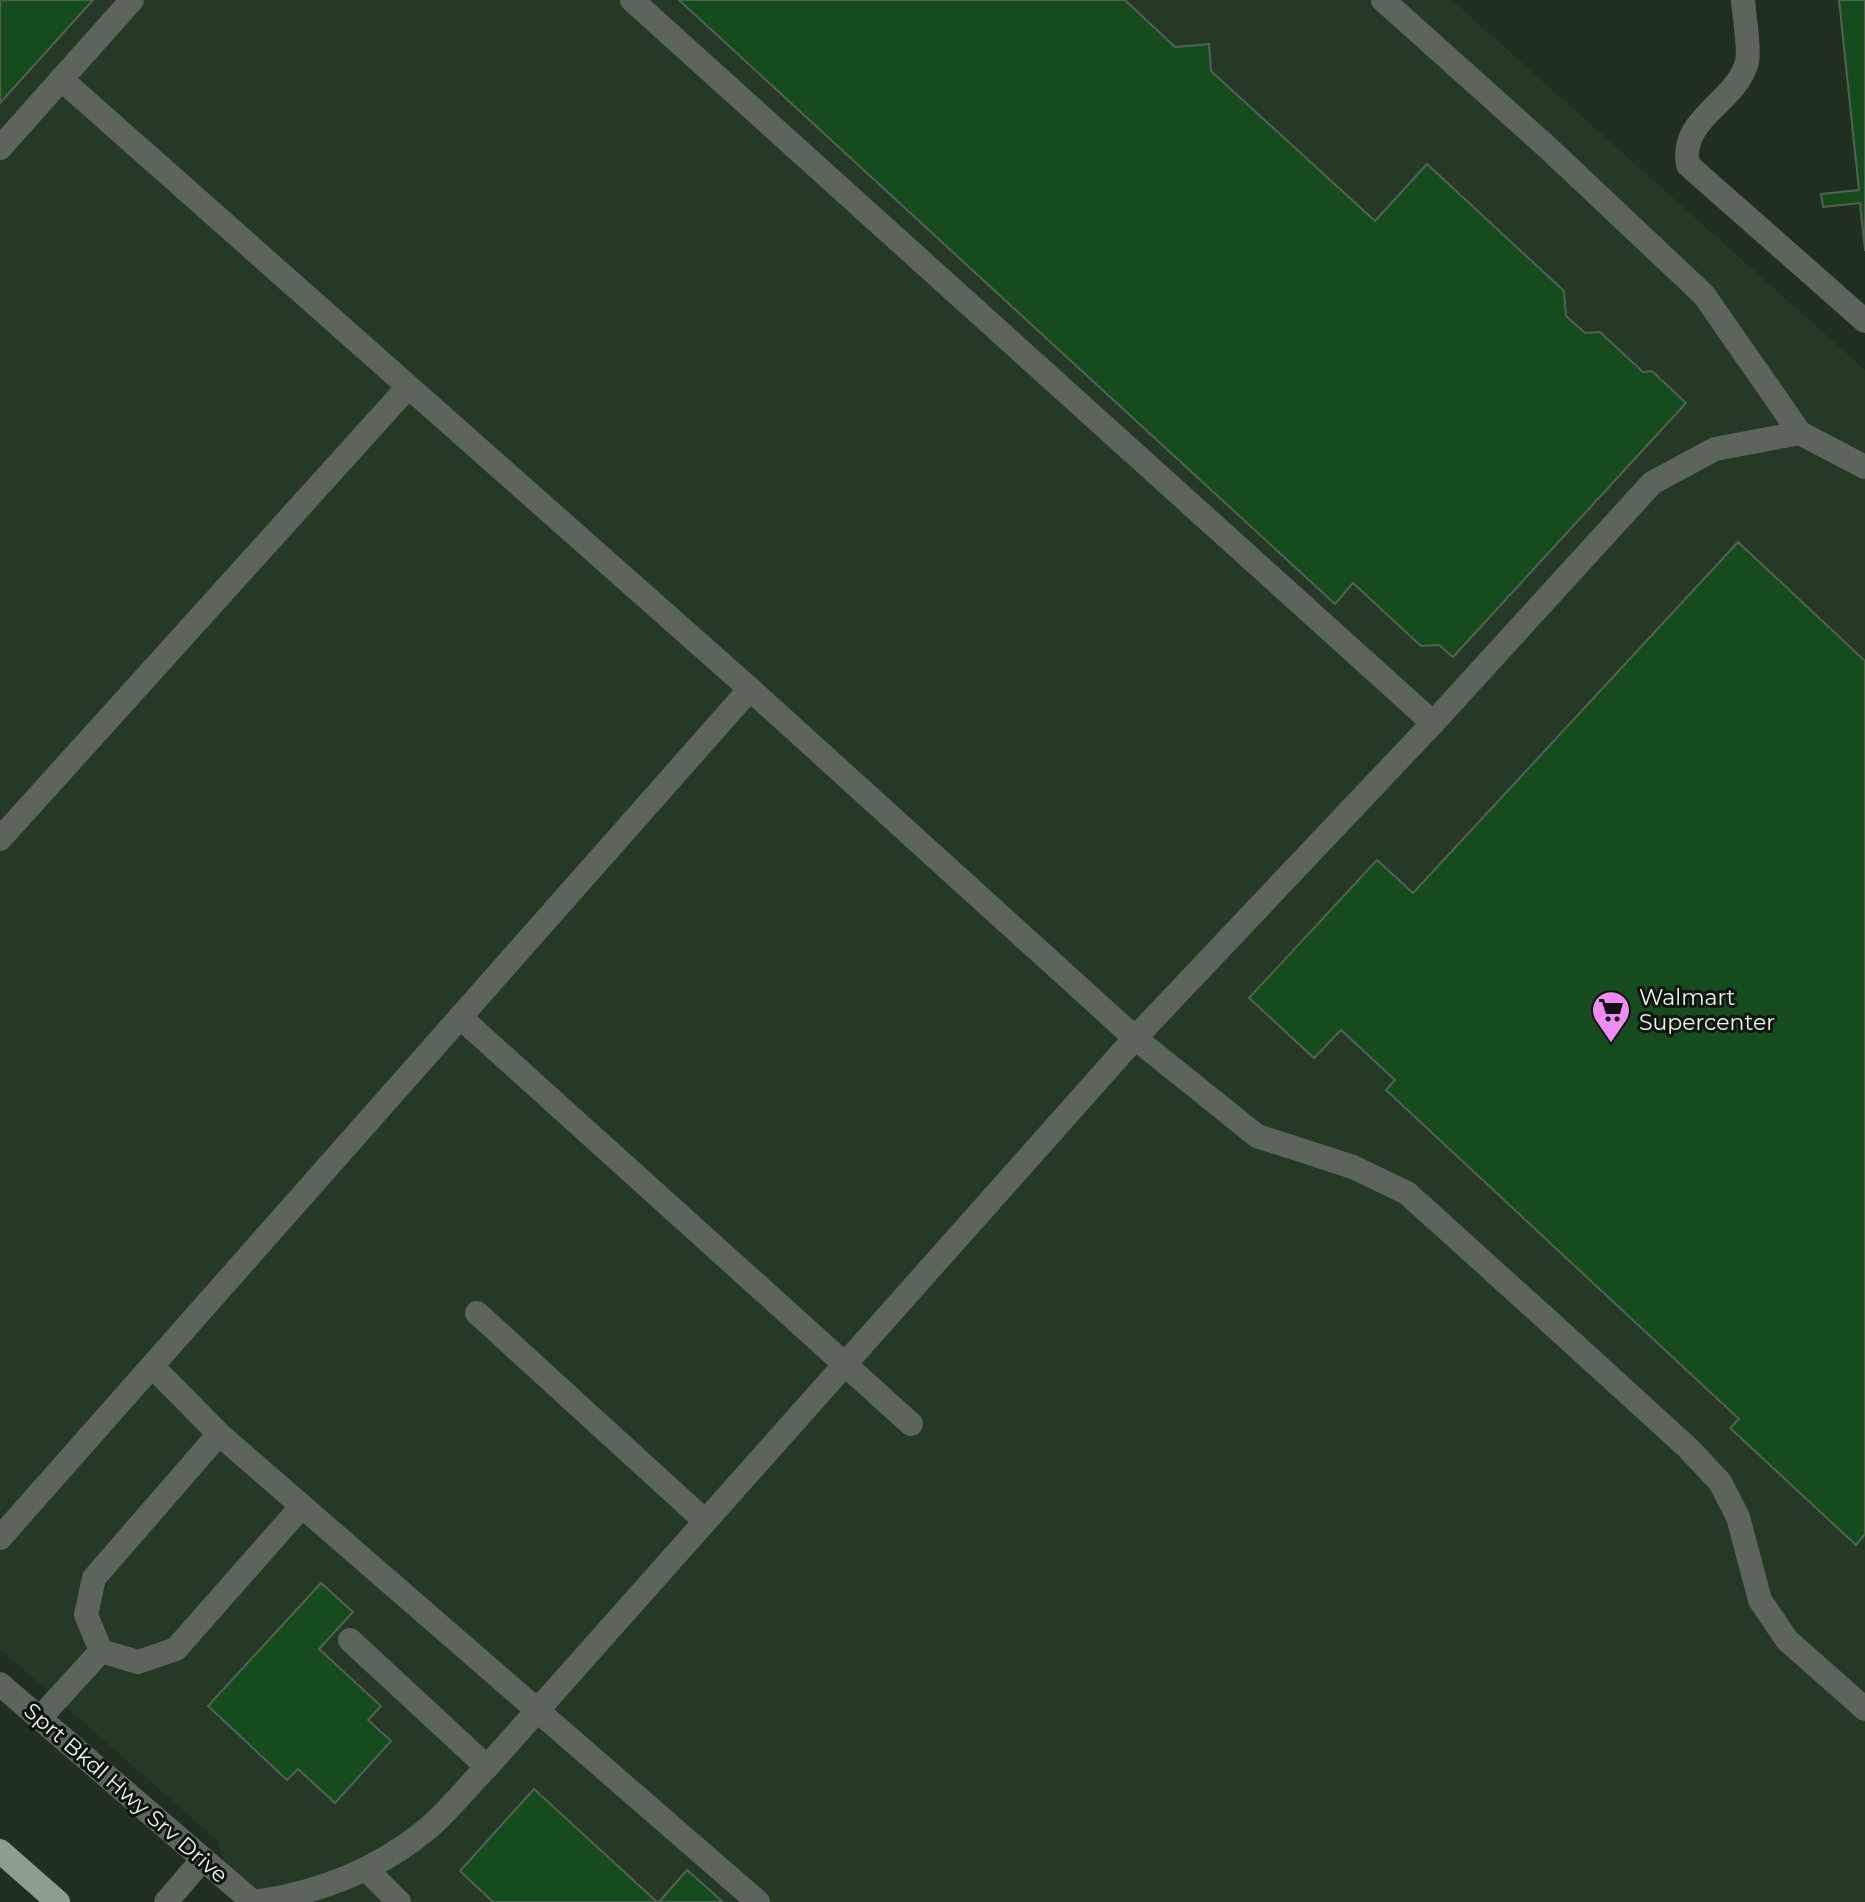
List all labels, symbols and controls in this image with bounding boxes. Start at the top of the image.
place label: Walmart Supercenter [1639,984,1775,1036]
supermarket icon: Walmart Supercenter [1590,989,1632,1044]
street label: Sprt Bkdl Hwy Srv Drive [19,1697,233,1889]

